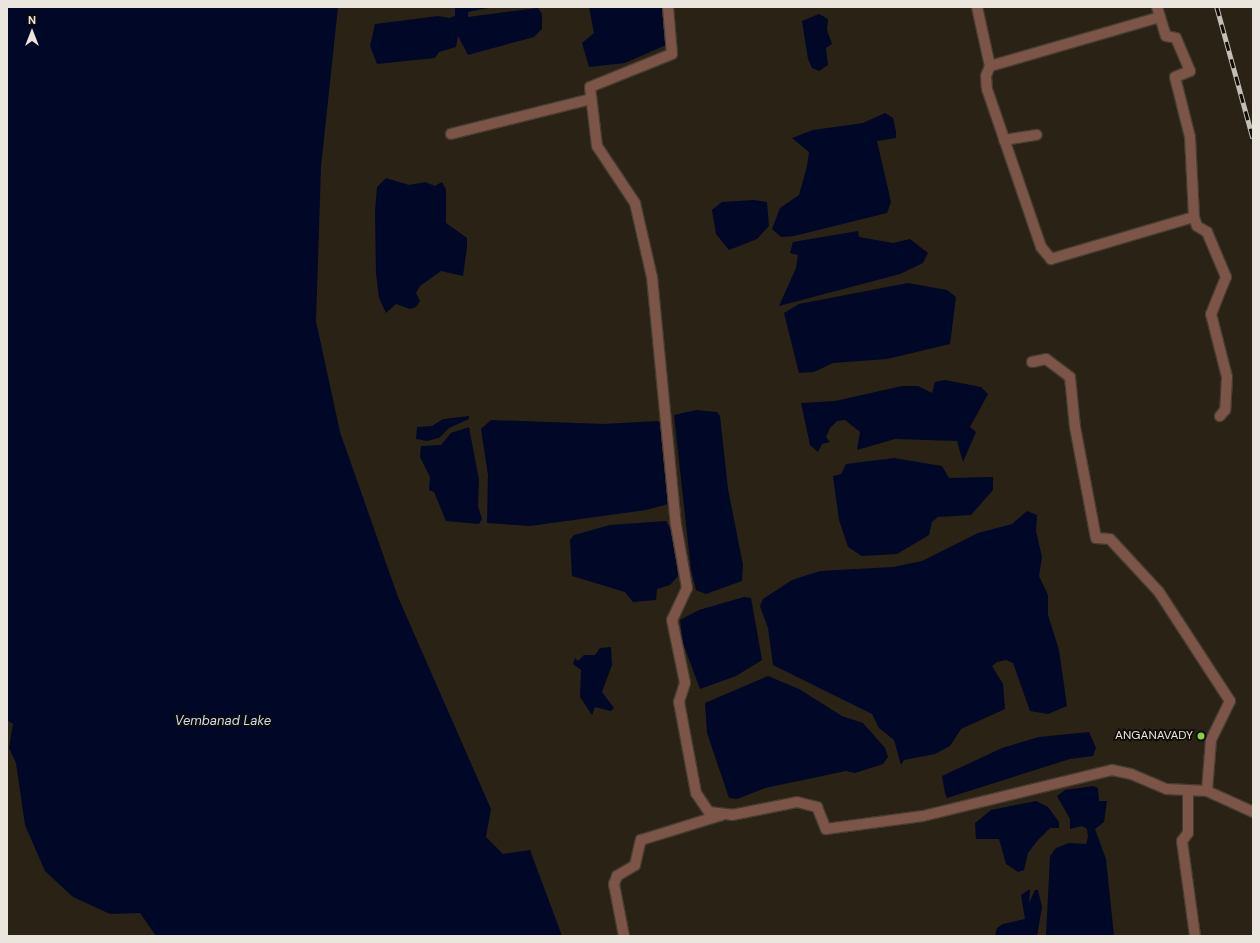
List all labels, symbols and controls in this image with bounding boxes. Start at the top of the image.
north arrow [12,12,52,52]
text: N [28,13,36,27]
water label: Vembanad Lake [175,713,271,729]
place label: ANGANAVADY [1115,729,1193,743]
marker: ANGANAVADY [1196,731,1206,741]

